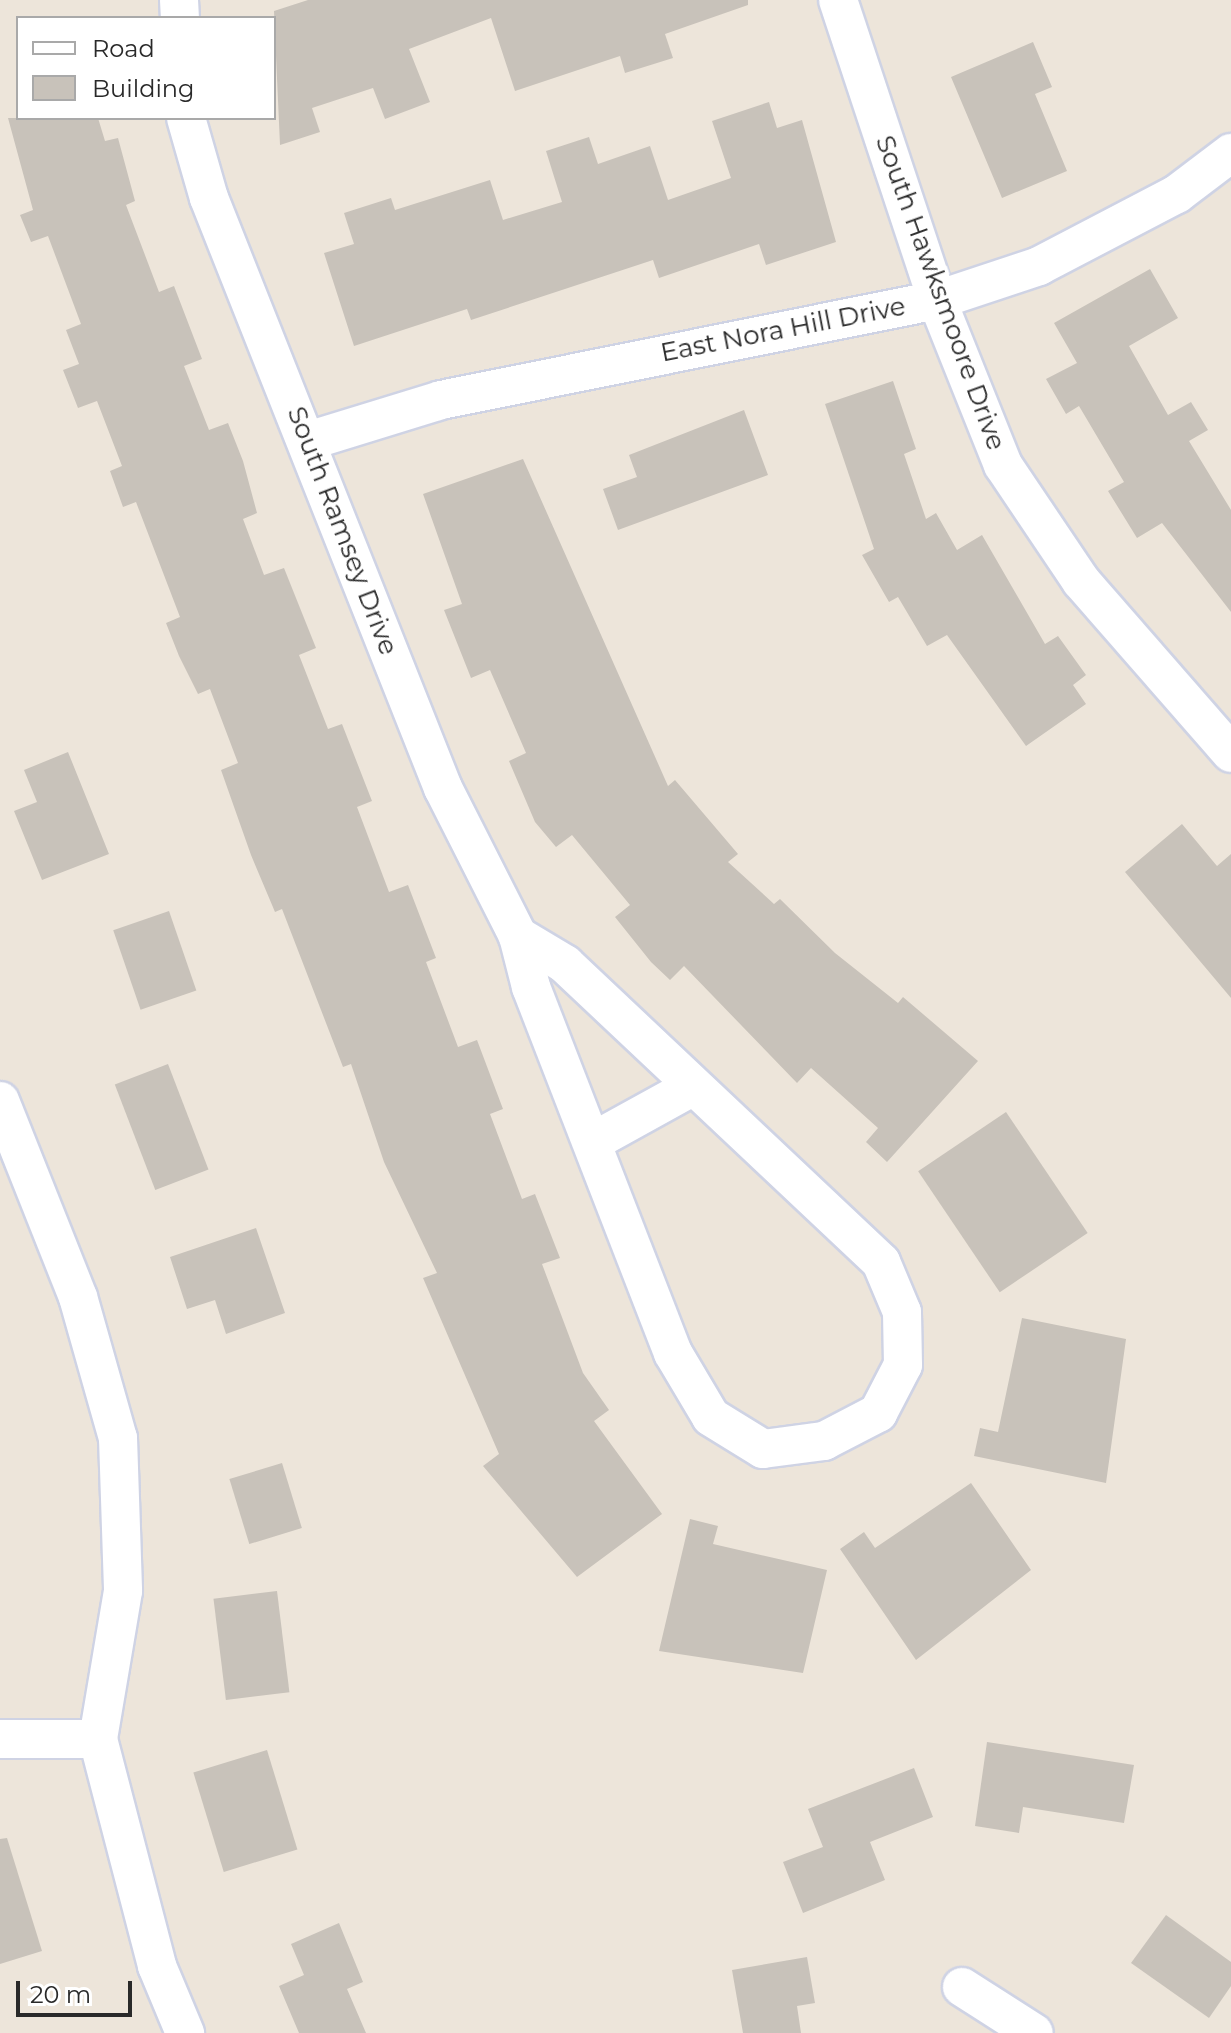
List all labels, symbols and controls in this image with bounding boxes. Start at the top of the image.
legend [16,16,276,120]
text: Road [92,34,155,63]
text: Building [92,74,195,103]
street label: South Hawksmoore Drive [868,131,1012,455]
street label: East Nora Hill Drive [658,291,908,369]
street label: South Ramsey Drive [280,402,404,660]
scale bar [20,1965,136,2015]
text: 20 m [30,1980,91,2009]

